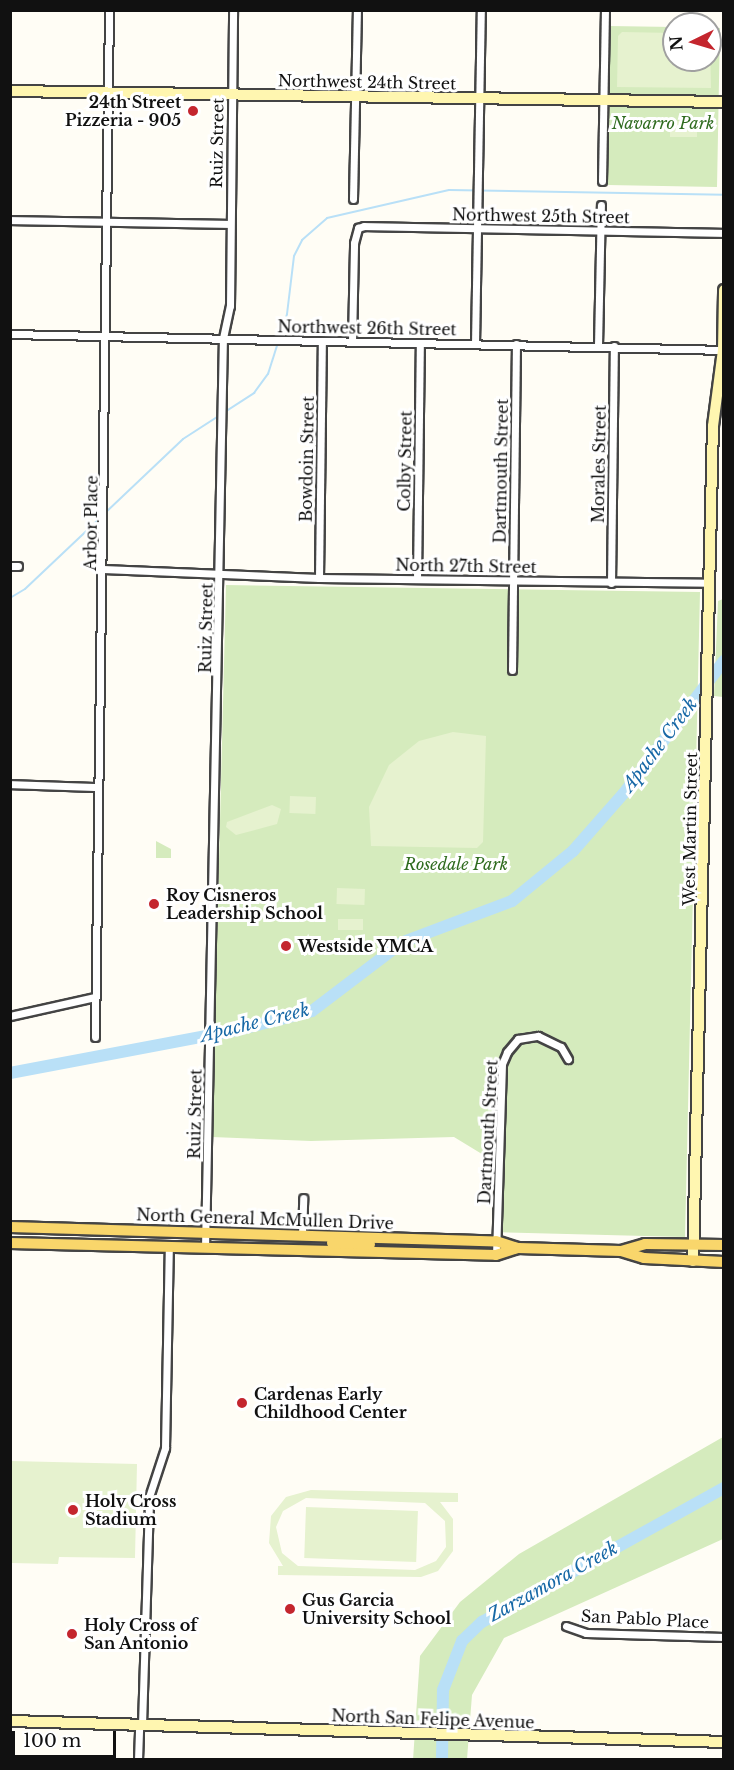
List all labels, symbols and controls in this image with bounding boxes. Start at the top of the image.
north arrow [662,12,722,72]
text: N [665,35,687,52]
street label: Northwest 24th Street [278,71,456,93]
place label: 24th Street Pizzeria - 905 [65,92,181,130]
street label: Ruiz Street [207,98,227,188]
marker: 24th Street Pizzeria - 905 [186,104,200,118]
park label: Navarro Park [612,113,714,133]
street label: Northwest 25th Street [452,205,630,227]
street label: Northwest 26th Street [277,317,457,339]
street label: Bowdoin Street [296,396,318,522]
street label: Dartmouth Street [490,398,512,544]
street label: Morales Street [588,405,610,523]
street label: Colby Street [395,410,415,512]
street label: Arbor Place [81,475,101,571]
street label: North 27th Street [395,555,537,577]
street label: Ruiz Street [196,583,216,673]
water label: Apache Creek [618,694,702,796]
street label: West Martin Street [679,752,701,906]
park label: Rosedale Park [404,854,508,874]
place label: Roy Cisneros Leadership School [166,885,323,923]
marker: Roy Cisneros Leadership School [147,897,161,911]
place label: Westside YMCA [298,936,434,956]
marker: Westside YMCA [279,939,293,953]
water label: Apache Creek [198,999,312,1047]
street label: Dartmouth Street [475,1059,501,1205]
street label: Ruiz Street [185,1069,205,1159]
street label: North General McMullen Drive [136,1205,394,1233]
place label: Cardenas Early Childhood Center [254,1384,407,1422]
marker: Cardenas Early Childhood Center [235,1396,249,1410]
place label: Holy Cross Stadium [85,1491,177,1529]
marker: Holy Cross Stadium [66,1503,80,1517]
water label: Zarzamora Creek [484,1537,622,1627]
place label: Gus Garcia University School [302,1590,452,1628]
marker: Gus Garcia University School [283,1602,297,1616]
street label: San Pablo Place [581,1606,709,1632]
place label: Holy Cross of San Antonio [84,1615,198,1653]
marker: Holy Cross of San Antonio [65,1627,79,1641]
street label: North San Felipe Avenue [331,1706,535,1732]
scale bar [15,1719,118,1757]
text: 100 m [23,1730,81,1752]

